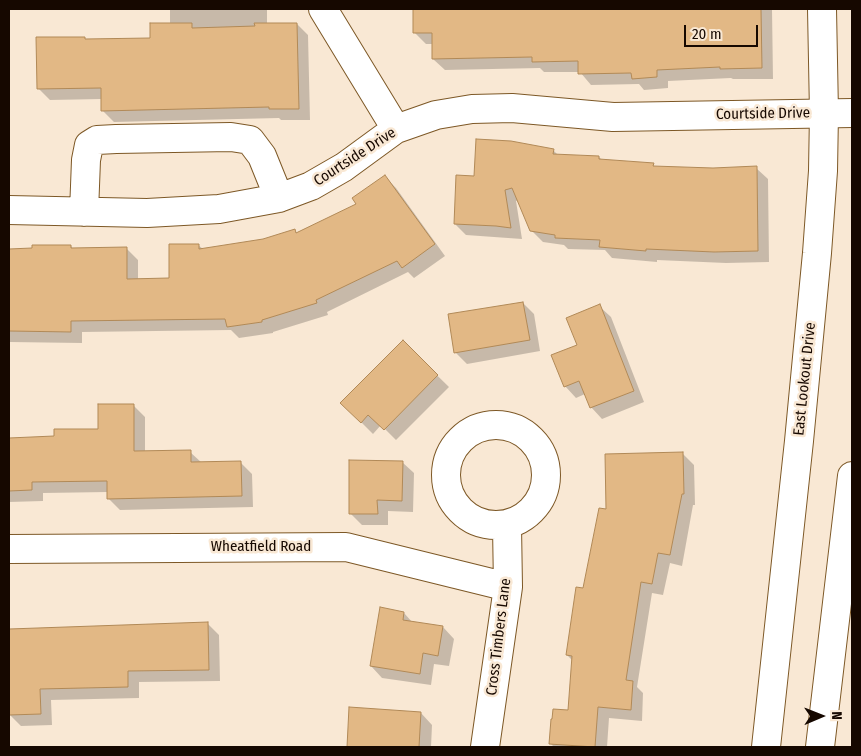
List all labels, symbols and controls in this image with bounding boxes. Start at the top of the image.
scale bar [686,15,760,47]
text: 20 m [692,25,722,43]
street label: Courtside Drive [716,104,810,124]
street label: Courtside Drive [311,124,399,190]
street label: East Lookout Drive [790,321,820,437]
street label: Wheatfield Road [211,538,311,556]
street label: Cross Timbers Lane [483,577,515,697]
north arrow [796,691,846,741]
text: N [828,711,845,720]

